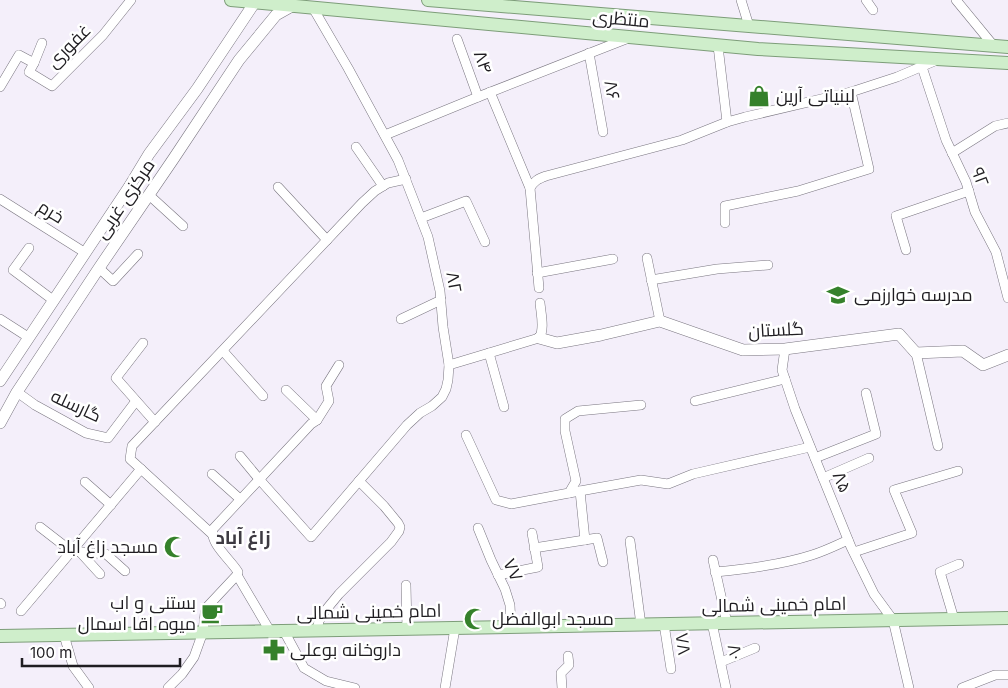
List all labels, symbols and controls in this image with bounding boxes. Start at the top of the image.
street label: منتظری [592,6,650,32]
street label: غفوری [42,19,96,73]
street label: ۸۴ [470,47,497,76]
street label: ۸۶ [600,78,625,102]
shop icon: لبنیاتی آرین [746,83,772,109]
place label: لبنیاتی آرین [776,85,855,107]
street label: مرکزی غربی [90,155,160,243]
street label: ۹۲ [967,164,994,189]
street label: خرم [33,196,68,229]
street label: ۸۲ [442,270,467,294]
school or university icon: مدرسه خوارزمی [825,282,851,308]
place label: مدرسه خوارزمی [854,284,972,306]
street label: گلستان [748,318,804,342]
street label: گارسله [47,385,105,427]
street label: ۸۵ [829,468,856,496]
district label: زاغ آباد [215,526,271,551]
mosque icon: مسجد زاغ آباد [162,534,188,560]
place label: مسجد زاغ آباد [57,536,158,559]
street label: ۷۷ [499,555,528,584]
place label: بستنی و اب میوه اقا اسمال [78,592,196,635]
street label: امام خمینی شمالی [701,593,847,618]
cafe icon: بستنی و اب میوه اقا اسمال [199,600,225,626]
street label: امام خمینی شمالی [296,600,442,625]
mosque icon: مسجد ابوالفضل [462,606,488,632]
place label: مسجد ابوالفضل [492,608,614,630]
street label: ۷۸ [672,631,695,657]
scale bar [22,636,180,668]
pharmacy icon: داروخانه بوعلی [261,637,287,663]
place label: داروخانه بوعلی [290,639,401,661]
street label: ۸۰ [724,642,747,662]
text: 100 m [30,643,72,662]

